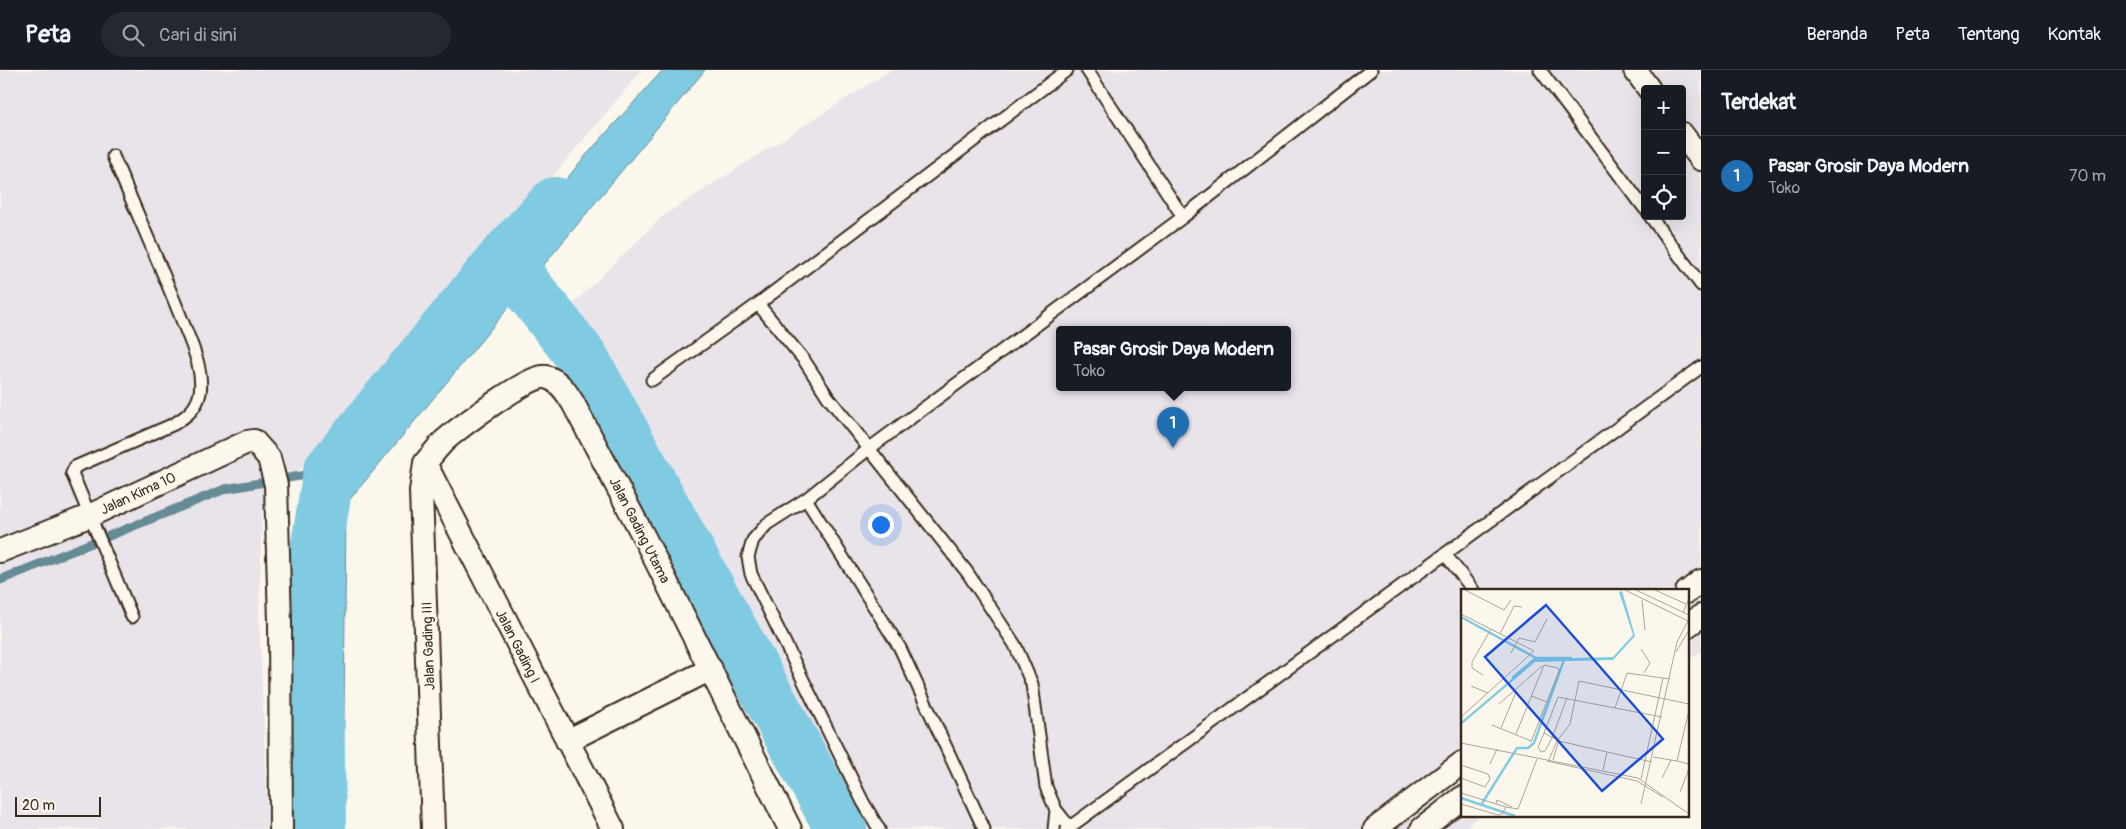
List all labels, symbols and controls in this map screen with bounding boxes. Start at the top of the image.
search box [101,12,451,57]
text: Peta [25,20,71,49]
icon: search [119,21,147,49]
text: Cari di sini [159,23,236,47]
text: Beranda [1807,23,1867,46]
text: Peta [1895,23,1930,46]
text: Tentang [1958,23,2020,46]
text: Kontak [2048,23,2101,46]
map controls [1641,85,1686,220]
button: + [1641,85,1686,130]
text: Terdekat [1721,89,1796,116]
button: − [1641,130,1686,175]
text: Pasar Grosir Daya Modern [1768,154,1969,178]
text: 1 [1734,166,1740,186]
text: 70 m [2069,166,2106,186]
button: locate [1641,175,1686,220]
text: Toko [1768,178,1800,198]
popup [1056,326,1291,391]
text: Pasar Grosir Daya Modern [1073,337,1274,361]
text: Toko [1073,361,1105,381]
pin: 1 [1157,407,1189,448]
street label: Jalan Kima 10 [98,469,179,518]
street label: Jalan Gading Utama [605,474,674,586]
your location [868,512,894,538]
inset map [1461,589,1688,816]
street label: Jalan Gading III [418,601,439,690]
street label: Jalan Gading I [492,606,543,686]
scale bar [15,794,101,817]
text: 20 m [22,797,55,814]

